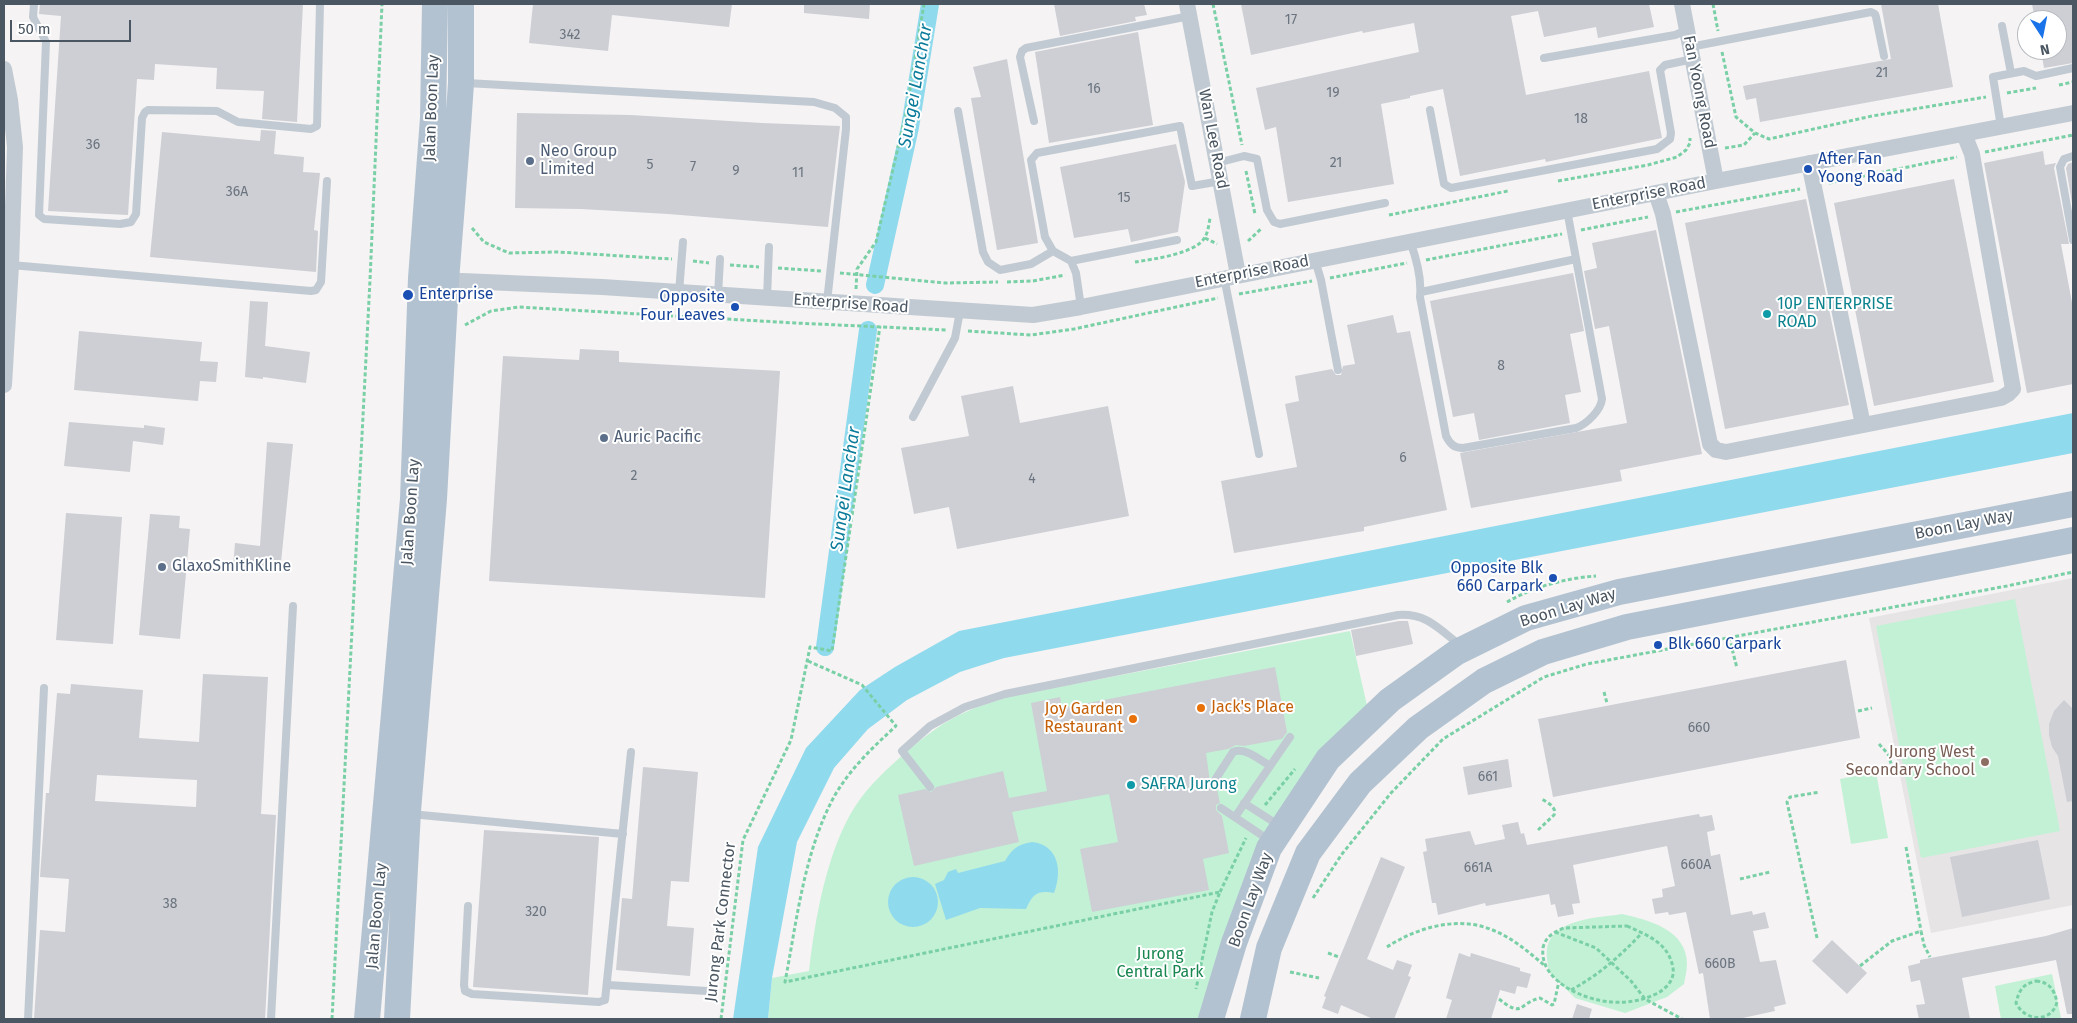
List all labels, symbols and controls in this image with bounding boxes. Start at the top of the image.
scale bar [12,10,134,42]
north arrow [2017,10,2067,60]
house number: 17 [1285,12,1297,28]
text: 50 m [18,20,51,38]
water label: Sungei Lanchar [895,23,937,149]
house number: 342 [559,27,581,43]
street label: Fan Yoong Road [1679,34,1719,150]
text: N [2039,40,2051,58]
street label: Jalan Boon Lay [421,54,443,162]
house number: 21 [1876,65,1888,81]
house number: 16 [1087,81,1101,97]
house number: 19 [1326,85,1340,101]
street label: Wan Lee Road [1194,87,1232,191]
house number: 18 [1574,111,1588,127]
house number: 36 [86,137,100,153]
place label: Neo Group Limited [540,142,617,180]
place label: After Fan Yoong Road [1818,150,1903,188]
marker: Neo Group Limited [524,155,536,167]
house number: 21 [1330,155,1342,171]
house number: 5 [646,157,654,173]
house number: 7 [690,159,696,175]
house number: 9 [732,163,740,179]
marker: After Fan Yoong Road [1802,163,1814,175]
house number: 11 [792,165,804,181]
street label: Enterprise Road [1590,174,1708,214]
house number: 36A [226,184,248,200]
house number: 15 [1117,190,1131,206]
street label: Enterprise Road [1193,252,1311,292]
place label: Enterprise [419,285,494,305]
marker: Enterprise [401,288,415,302]
place label: Opposite Four Leaves [640,288,725,326]
street label: Enterprise Road [793,290,909,318]
place label: 10P ENTERPRISE ROAD [1777,295,1893,333]
marker: Opposite Four Leaves [729,301,741,313]
marker: 10P ENTERPRISE ROAD [1761,308,1773,320]
house number: 8 [1497,358,1505,374]
water label: Sungei Lanchar [827,426,865,552]
place label: Auric Pacific [614,428,701,448]
marker: Auric Pacific [598,432,610,444]
house number: 6 [1399,450,1407,466]
street label: Jalan Boon Lay [398,458,424,566]
house number: 2 [631,468,637,484]
house number: 4 [1028,471,1036,487]
street label: Boon Lay Way [1913,506,2015,544]
place label: GlaxoSmithKline [172,557,291,577]
place label: Opposite Blk 660 Carpark [1450,559,1543,597]
marker: GlaxoSmithKline [156,561,168,573]
marker: Opposite Blk 660 Carpark [1547,572,1559,584]
street label: Boon Lay Way [1518,584,1618,632]
place label: Blk 660 Carpark [1668,635,1781,655]
marker: Blk 660 Carpark [1652,639,1664,651]
place label: Jack's Place [1211,698,1294,718]
place label: Joy Garden Restaurant [1044,700,1123,738]
marker: Jack's Place [1195,702,1207,714]
marker: Joy Garden Restaurant [1127,713,1139,725]
house number: 660 [1688,720,1710,736]
place label: Jurong West Secondary School [1846,743,1975,781]
marker: Jurong West Secondary School [1979,756,1991,768]
house number: 661 [1478,769,1498,785]
place label: SAFRA Jurong [1141,775,1237,795]
marker: SAFRA Jurong [1125,779,1137,791]
street label: Jurong Park Connector [702,841,740,1003]
street label: Boon Lay Way [1225,850,1277,950]
house number: 660A [1681,857,1711,873]
house number: 661A [1464,860,1492,876]
street label: Jalan Boon Lay [363,862,391,970]
house number: 38 [163,896,177,912]
house number: 320 [525,904,547,920]
park label: Jurong Central Park [1116,945,1204,983]
house number: 660B [1704,956,1736,972]

